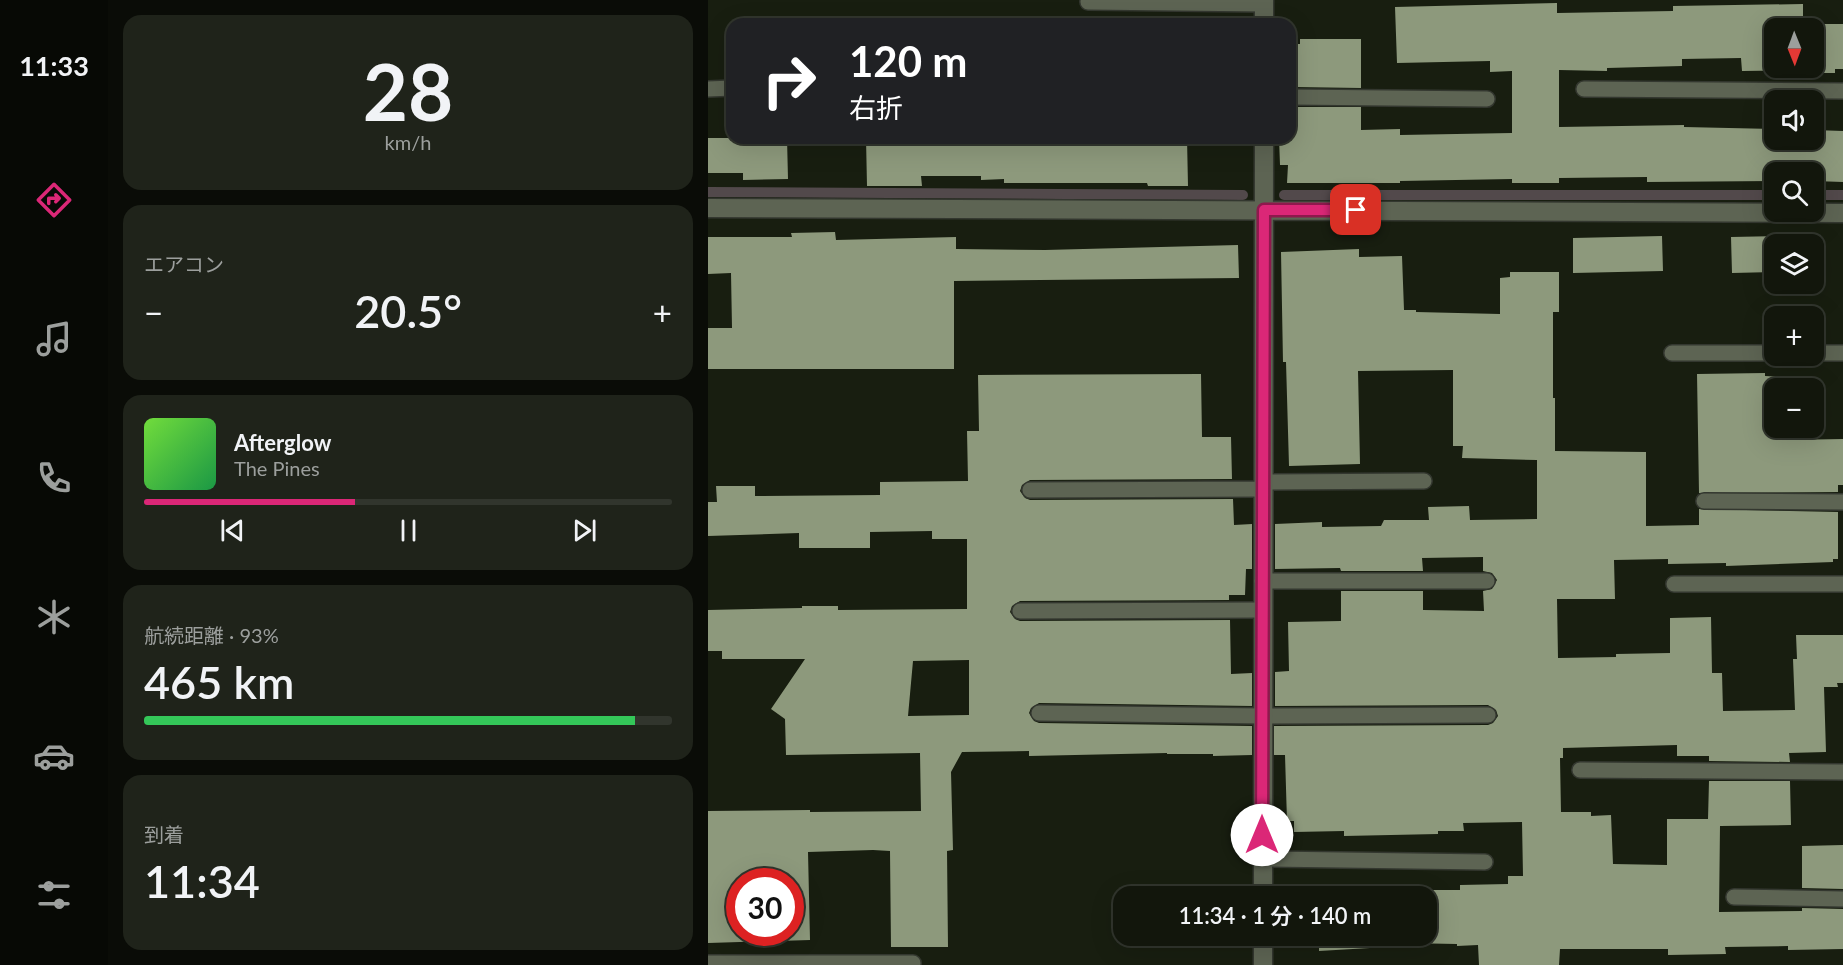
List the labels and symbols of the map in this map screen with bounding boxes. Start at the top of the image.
north arrow [1764,18,1824,78]
pin [1330,184,1381,235]
position arrow [1230,803,1294,867]
speed limit sign: 30 [726,868,804,946]

